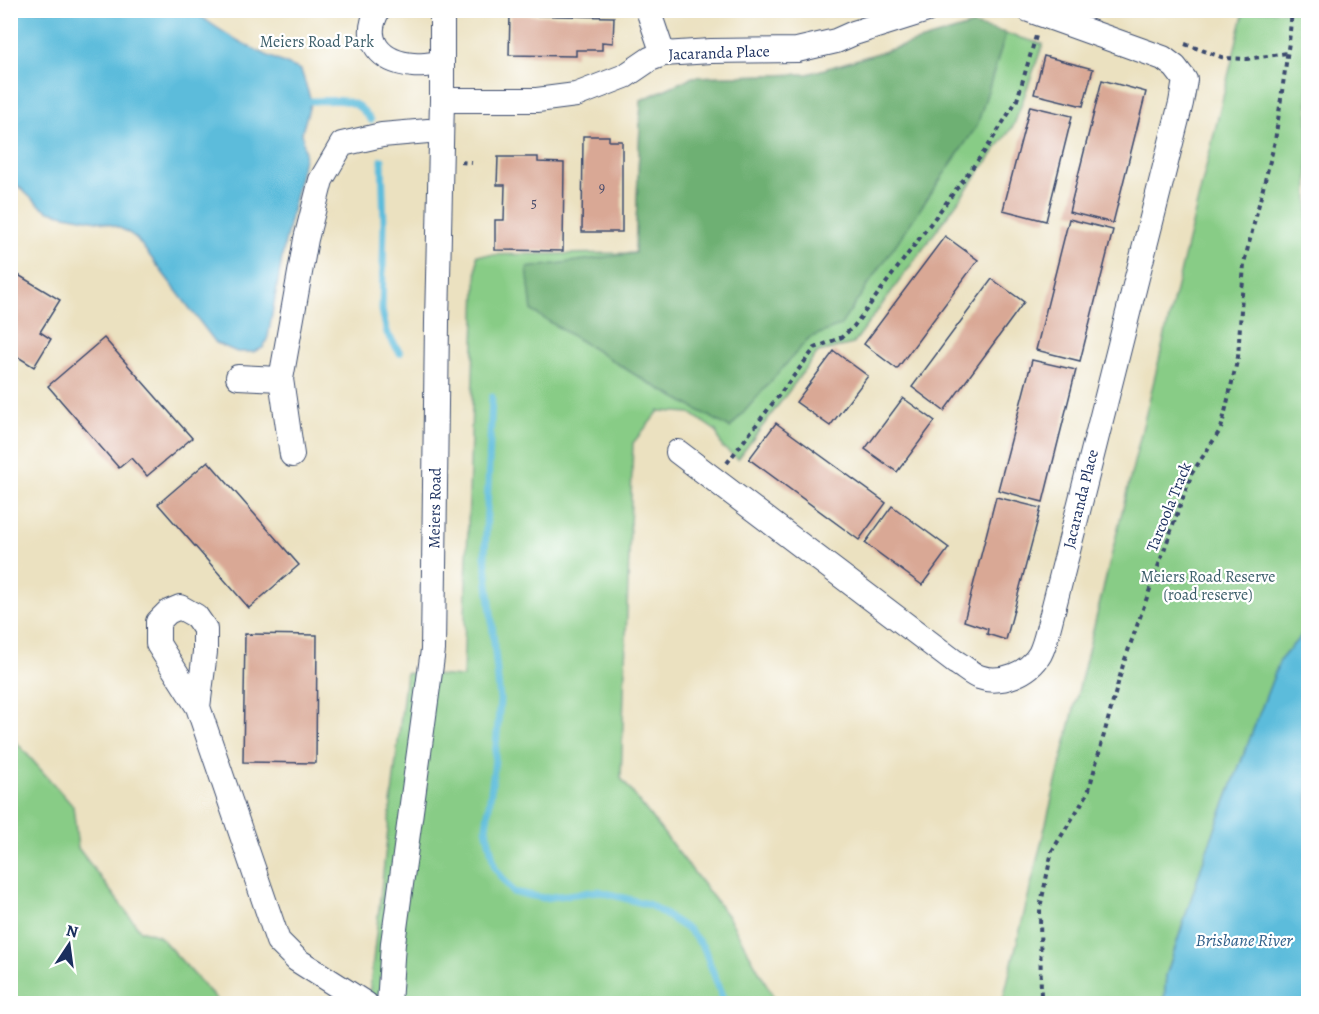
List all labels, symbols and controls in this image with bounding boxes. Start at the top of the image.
park label: Meiers Road Park [260,31,374,53]
street label: Jacaranda Place [668,40,770,66]
house number: 9 [599,178,605,197]
house number: 5 [531,194,537,213]
street label: Jacaranda Place [1058,447,1104,551]
street label: Tarcoola Track [1141,459,1197,555]
street label: Meiers Road [423,467,447,549]
park label: Meiers Road Reserve (road reserve) [1141,566,1275,606]
north arrow [39,915,99,975]
text: N [64,919,81,943]
water label: Brisbane River [1195,928,1293,952]

